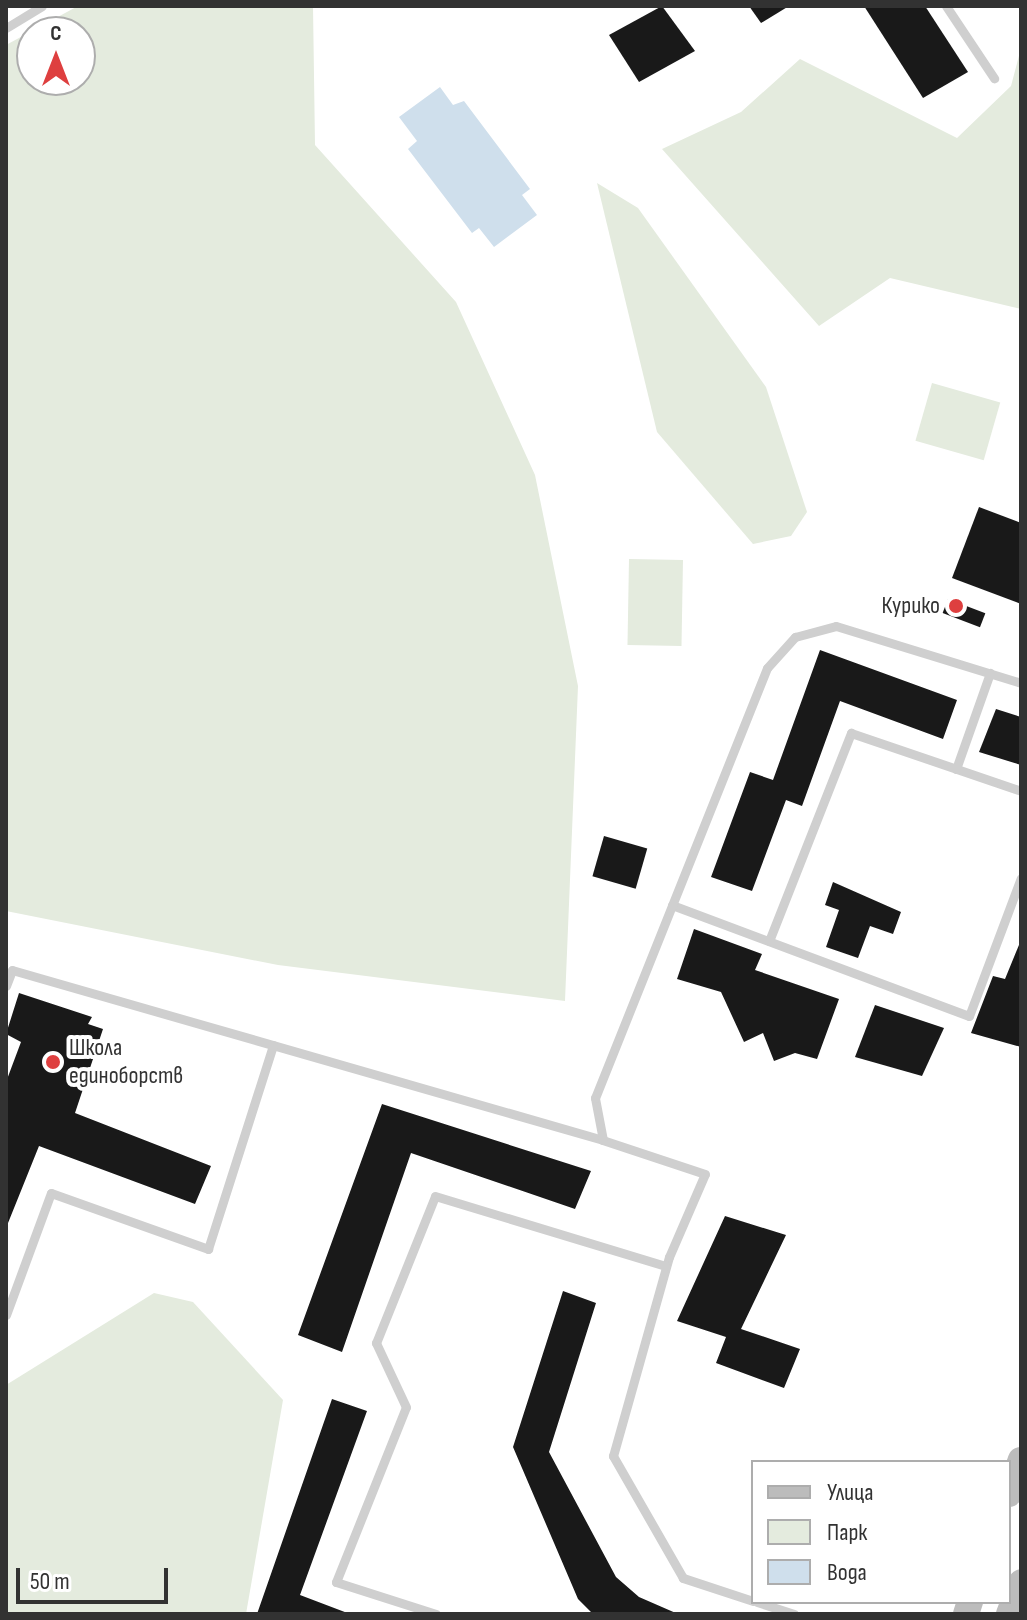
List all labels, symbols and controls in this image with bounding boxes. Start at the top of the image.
north arrow [16,16,96,96]
text: С [50,20,62,47]
place label: Курико [882,592,940,620]
marker: Курико [947,597,965,615]
place label: Школа единоборств [69,1034,183,1090]
marker: Школа единоборств [44,1053,62,1071]
legend [751,1460,1011,1604]
text: Улица [827,1478,873,1507]
text: Парк [827,1518,867,1547]
scale bar [20,1552,172,1602]
text: Вода [827,1558,867,1587]
text: 50 m [30,1567,70,1596]

